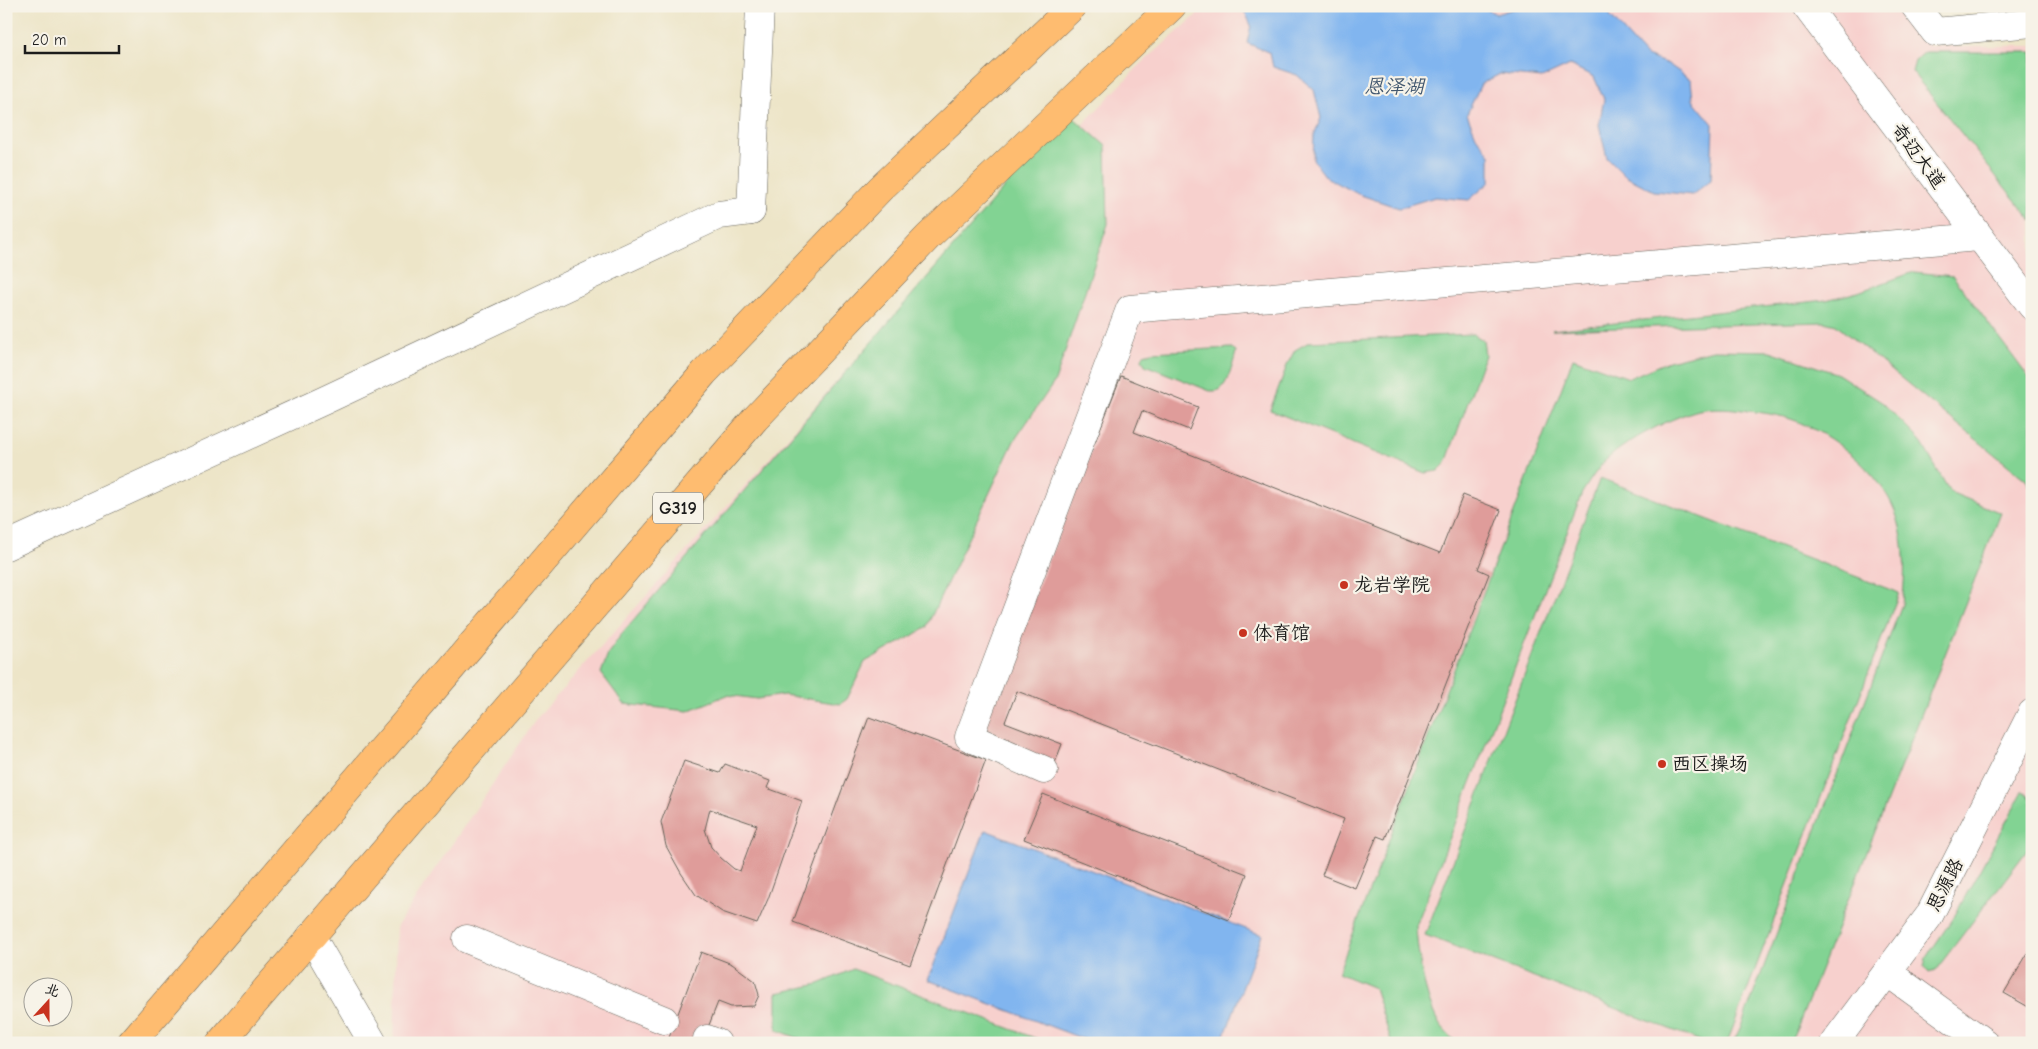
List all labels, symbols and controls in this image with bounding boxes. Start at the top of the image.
scale bar [25,22,119,54]
text: 20 m [32,31,66,49]
water label: 恩泽湖 [1364,75,1426,98]
street label: 奇迈大道 [1886,119,1950,193]
road number: G319 [653,492,703,524]
place label: 龙岩学院 [1354,574,1430,596]
marker: 龙岩学院 [1338,579,1350,591]
place label: 体育馆 [1253,622,1310,644]
marker: 体育馆 [1237,627,1249,639]
place label: 西区操场 [1672,753,1748,775]
marker: 西区操场 [1656,758,1668,770]
street label: 思源路 [1922,855,1968,915]
north arrow [22,976,72,1026]
text: 北 [43,980,62,1001]

